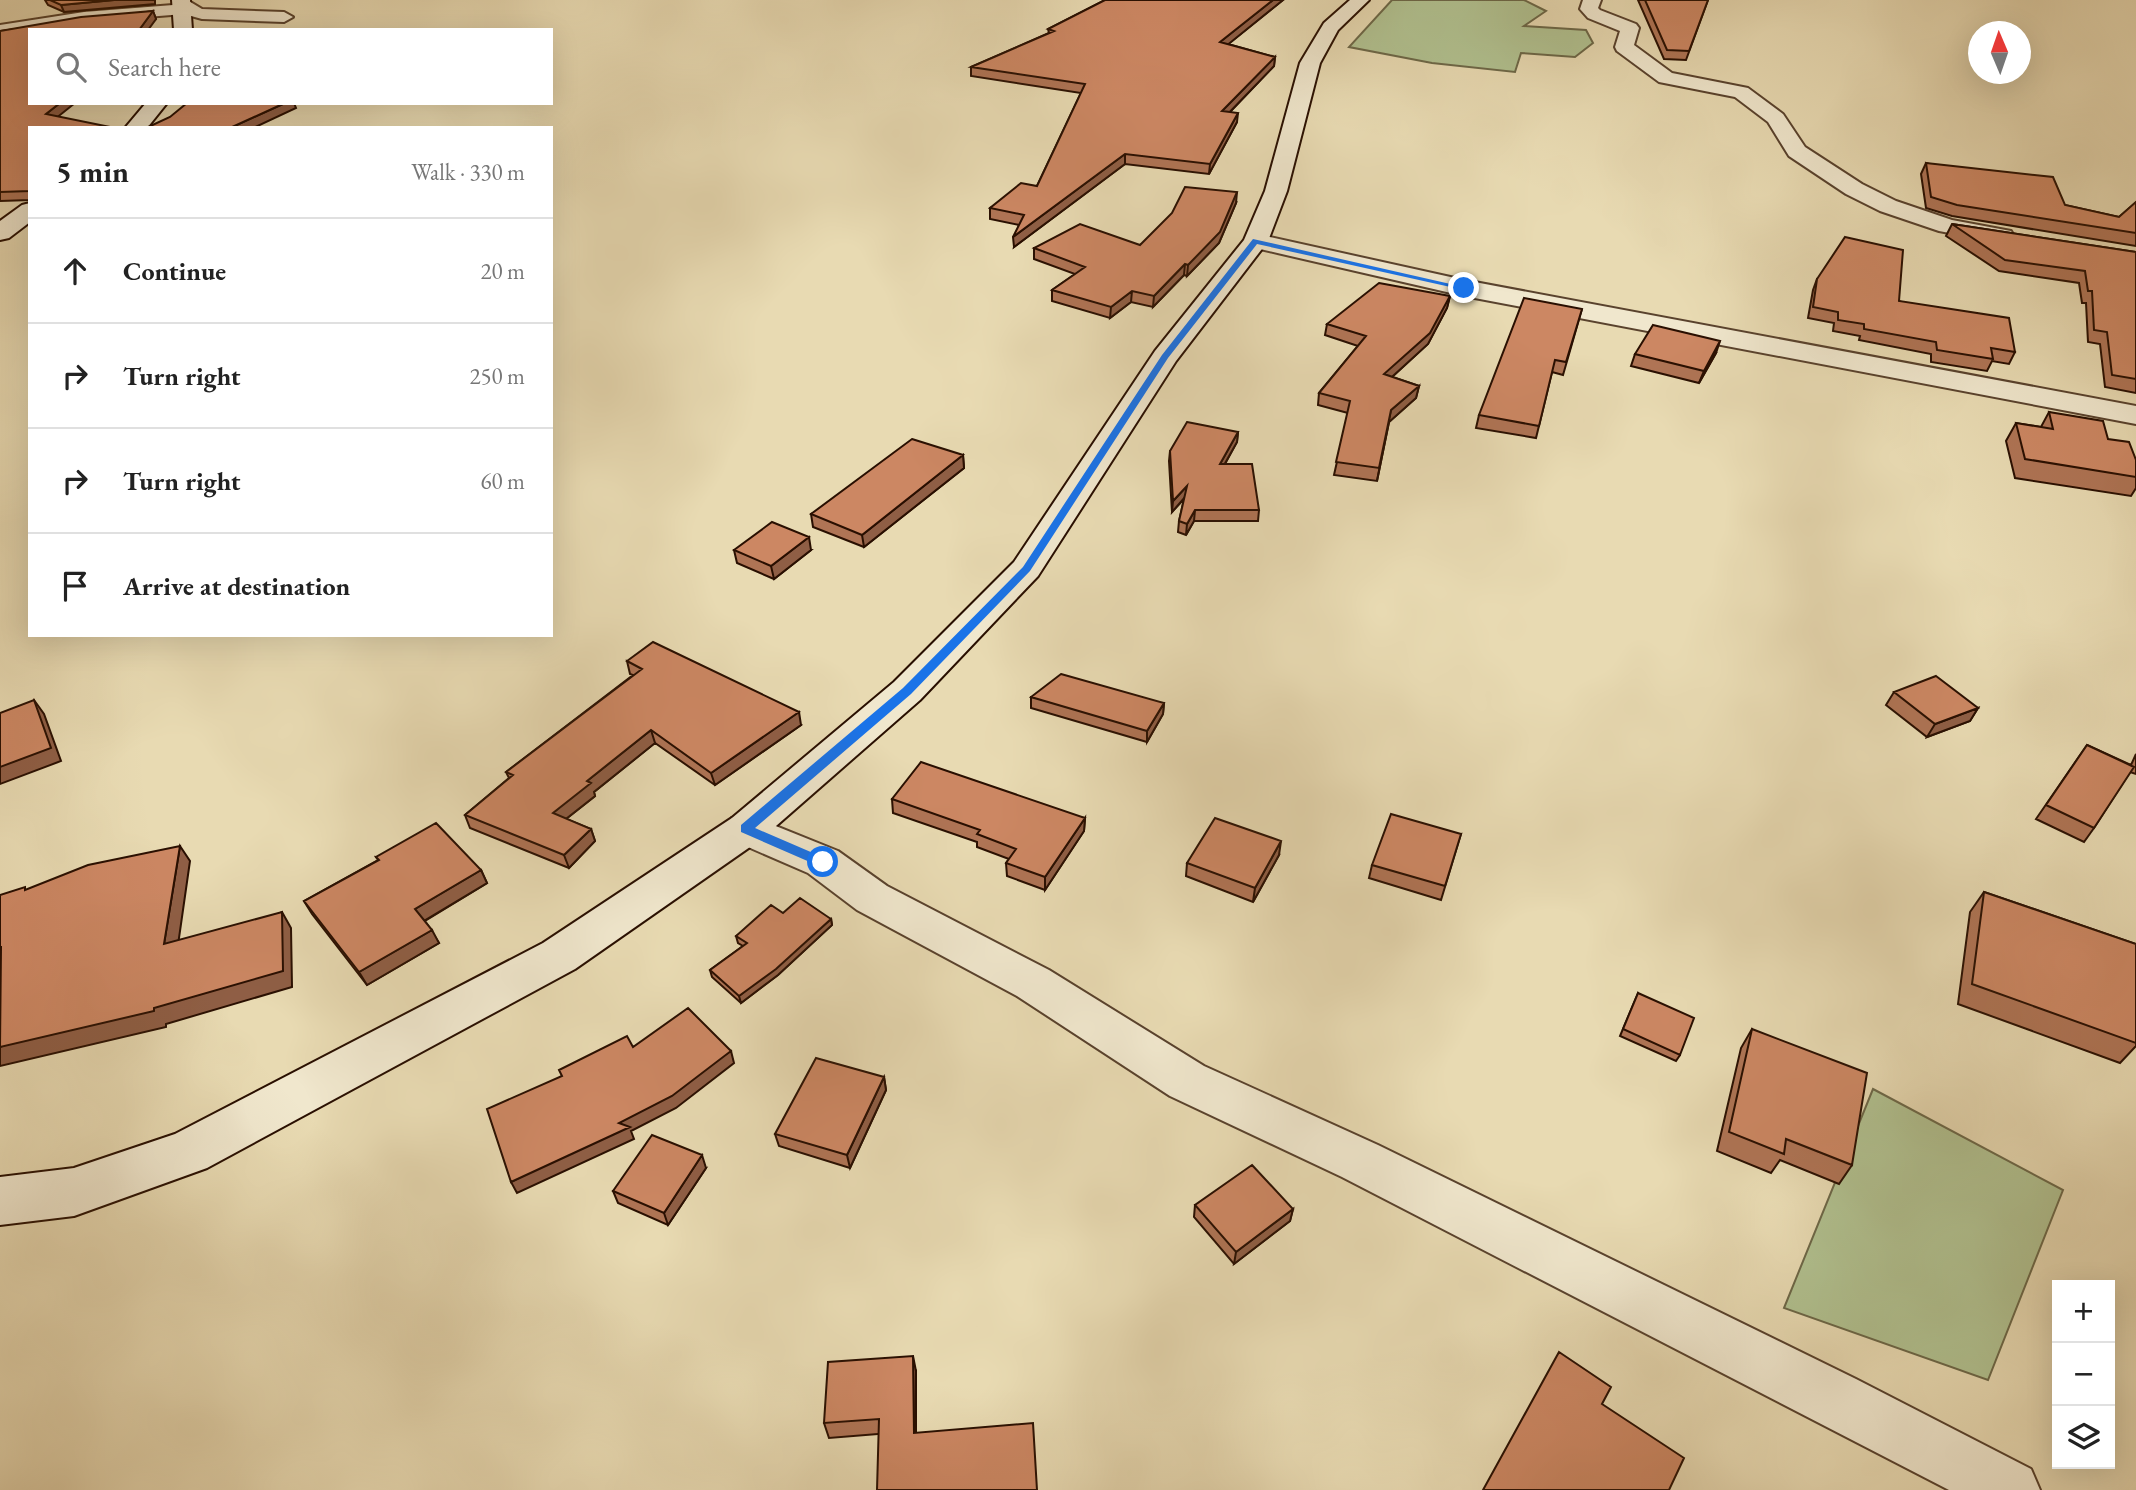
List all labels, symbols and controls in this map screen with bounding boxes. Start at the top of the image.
north arrow [1968,21,2031,84]
search box [28,28,553,105]
icon: search [52,48,90,86]
text: Search here [108,50,221,84]
text: 5 min [56,152,129,191]
text: Walk · 330 m [411,157,525,187]
icon: ahead [56,252,94,290]
text: Continue [123,254,226,288]
text: 20 m [480,256,525,286]
route end [1448,272,1479,303]
icon: right [56,357,94,395]
text: Turn right [123,359,241,393]
text: 250 m [469,361,525,391]
icon: right [56,462,94,500]
text: Turn right [123,464,241,498]
text: 60 m [480,466,525,496]
icon: arrive [56,567,94,605]
text: Arrive at destination [123,569,350,603]
route start [807,846,838,877]
map controls [2052,1280,2115,1469]
button: + [2052,1280,2115,1343]
button: − [2052,1343,2115,1406]
button: layers [2052,1406,2115,1469]

